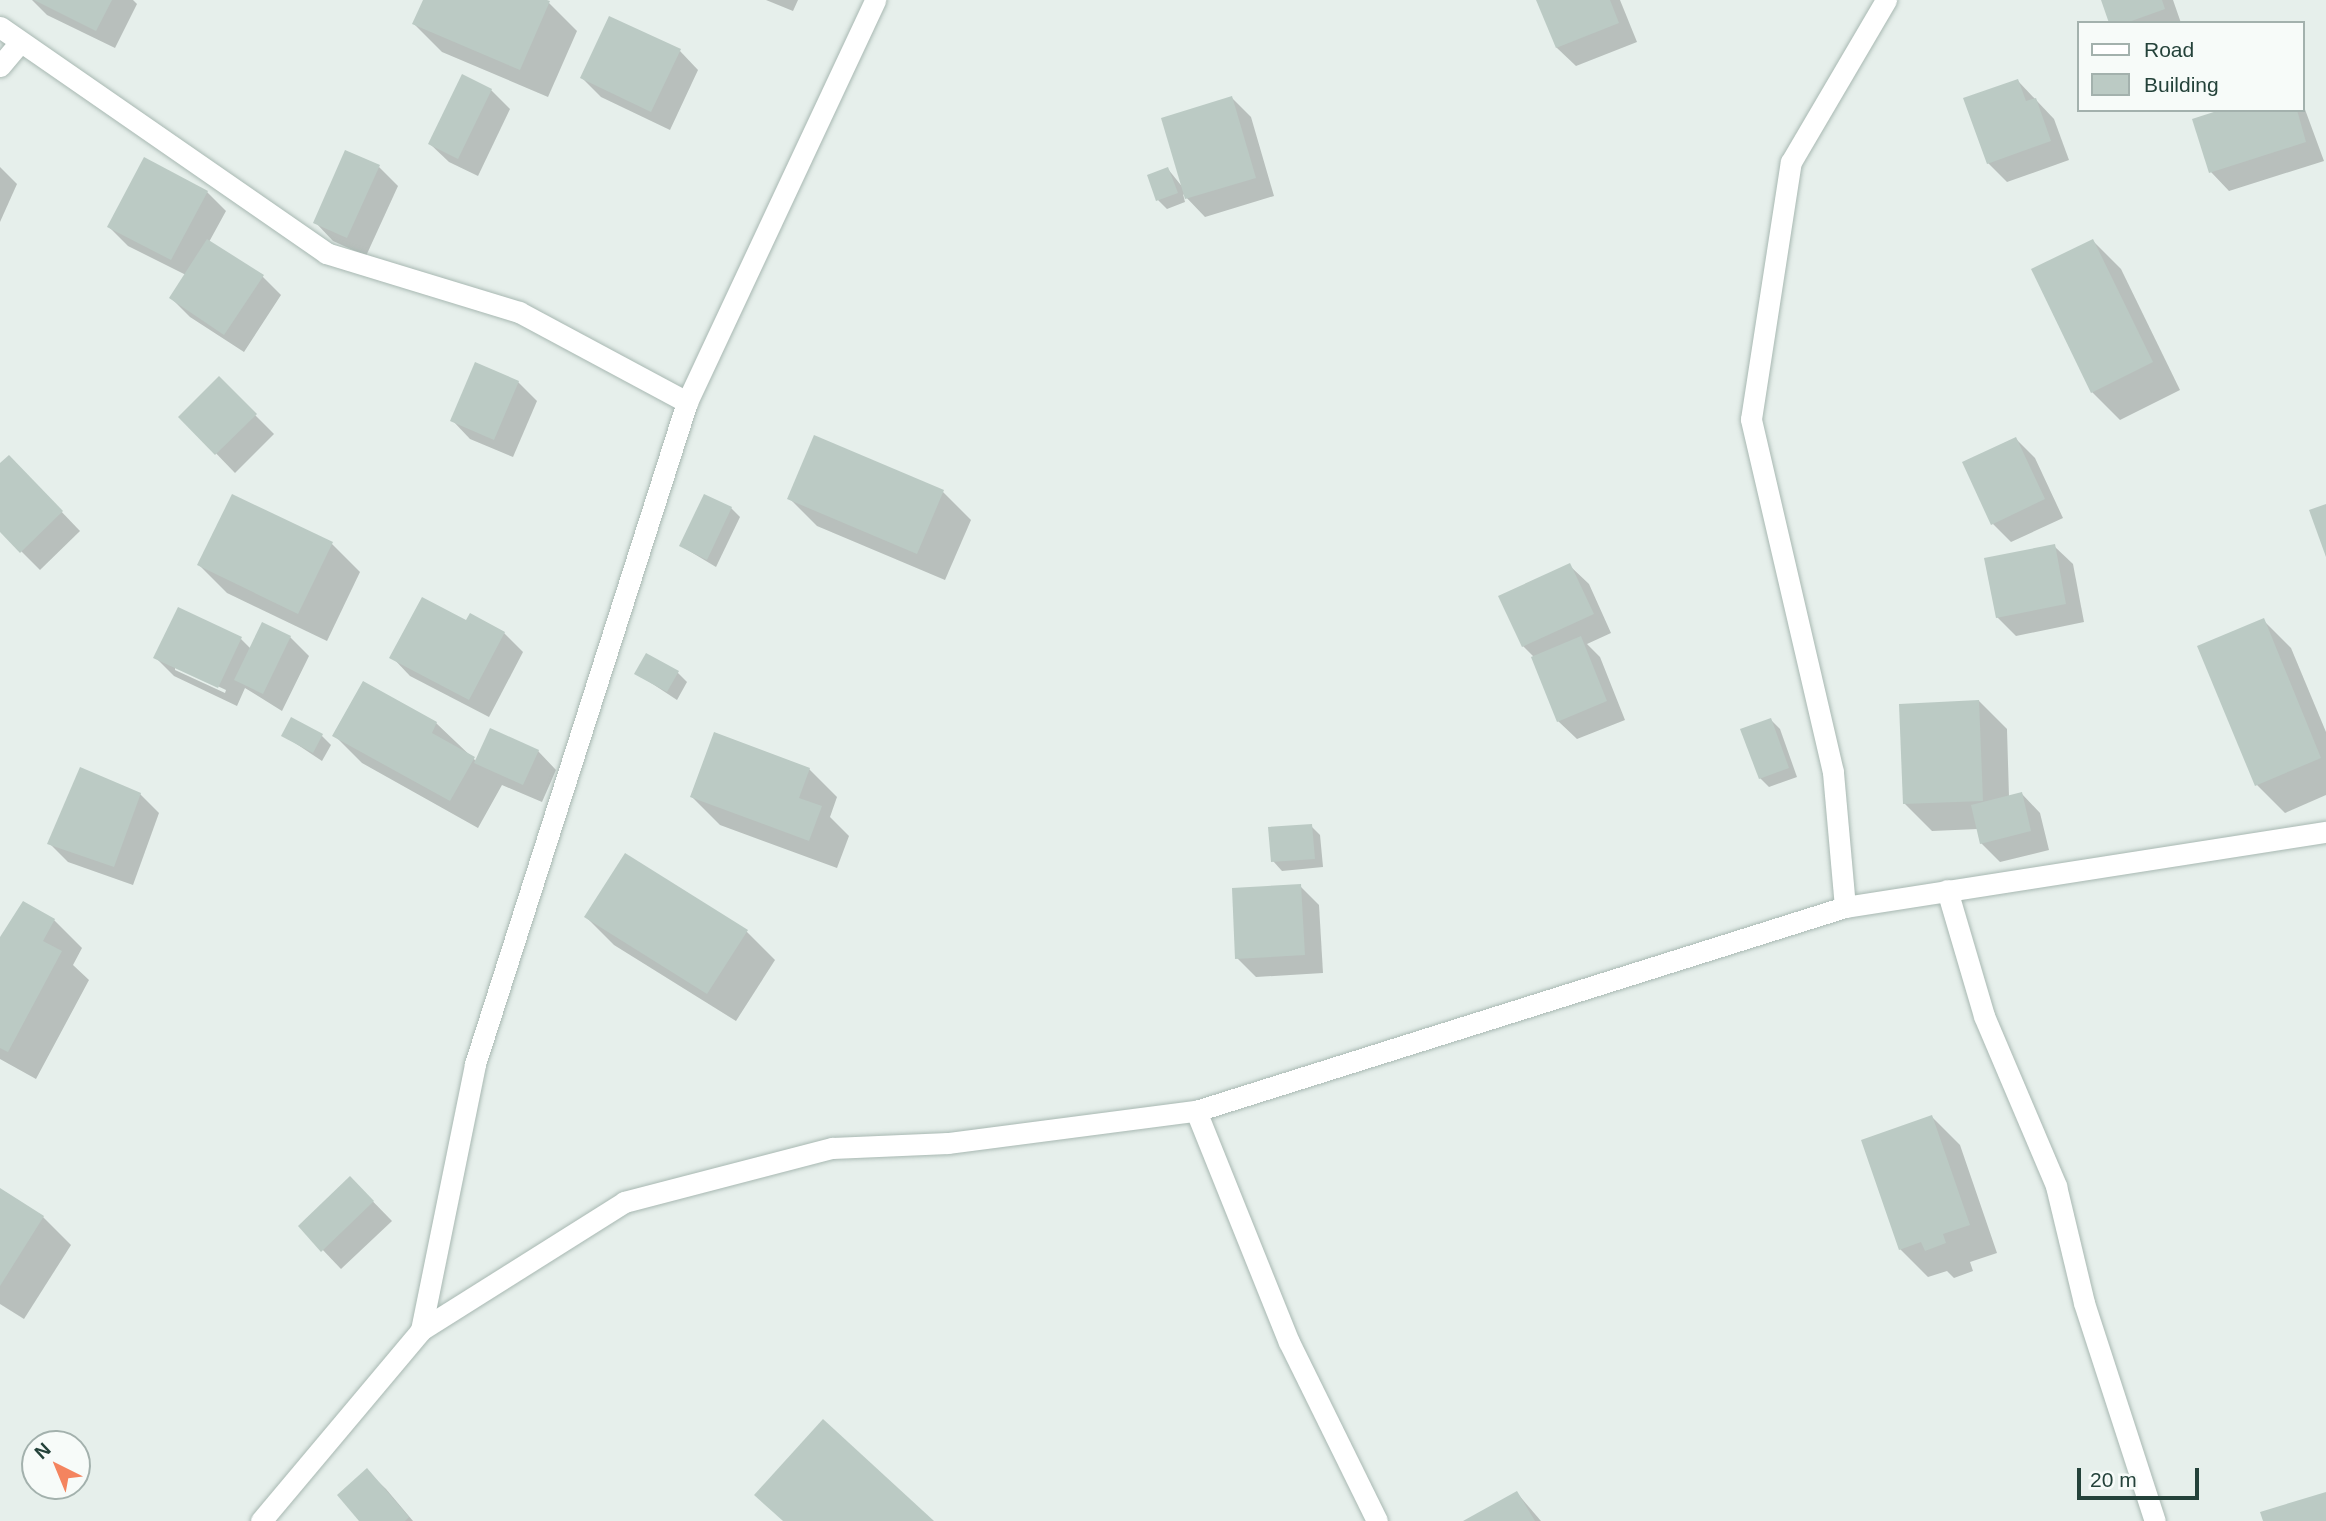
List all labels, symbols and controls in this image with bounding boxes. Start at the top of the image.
legend [2078,21,2305,112]
text: Road [2144,38,2194,61]
text: Building [2144,73,2219,96]
north arrow [21,1430,91,1500]
text: N [31,1438,55,1463]
scale bar [2081,1454,2204,1498]
text: 20 m [2090,1468,2137,1491]

